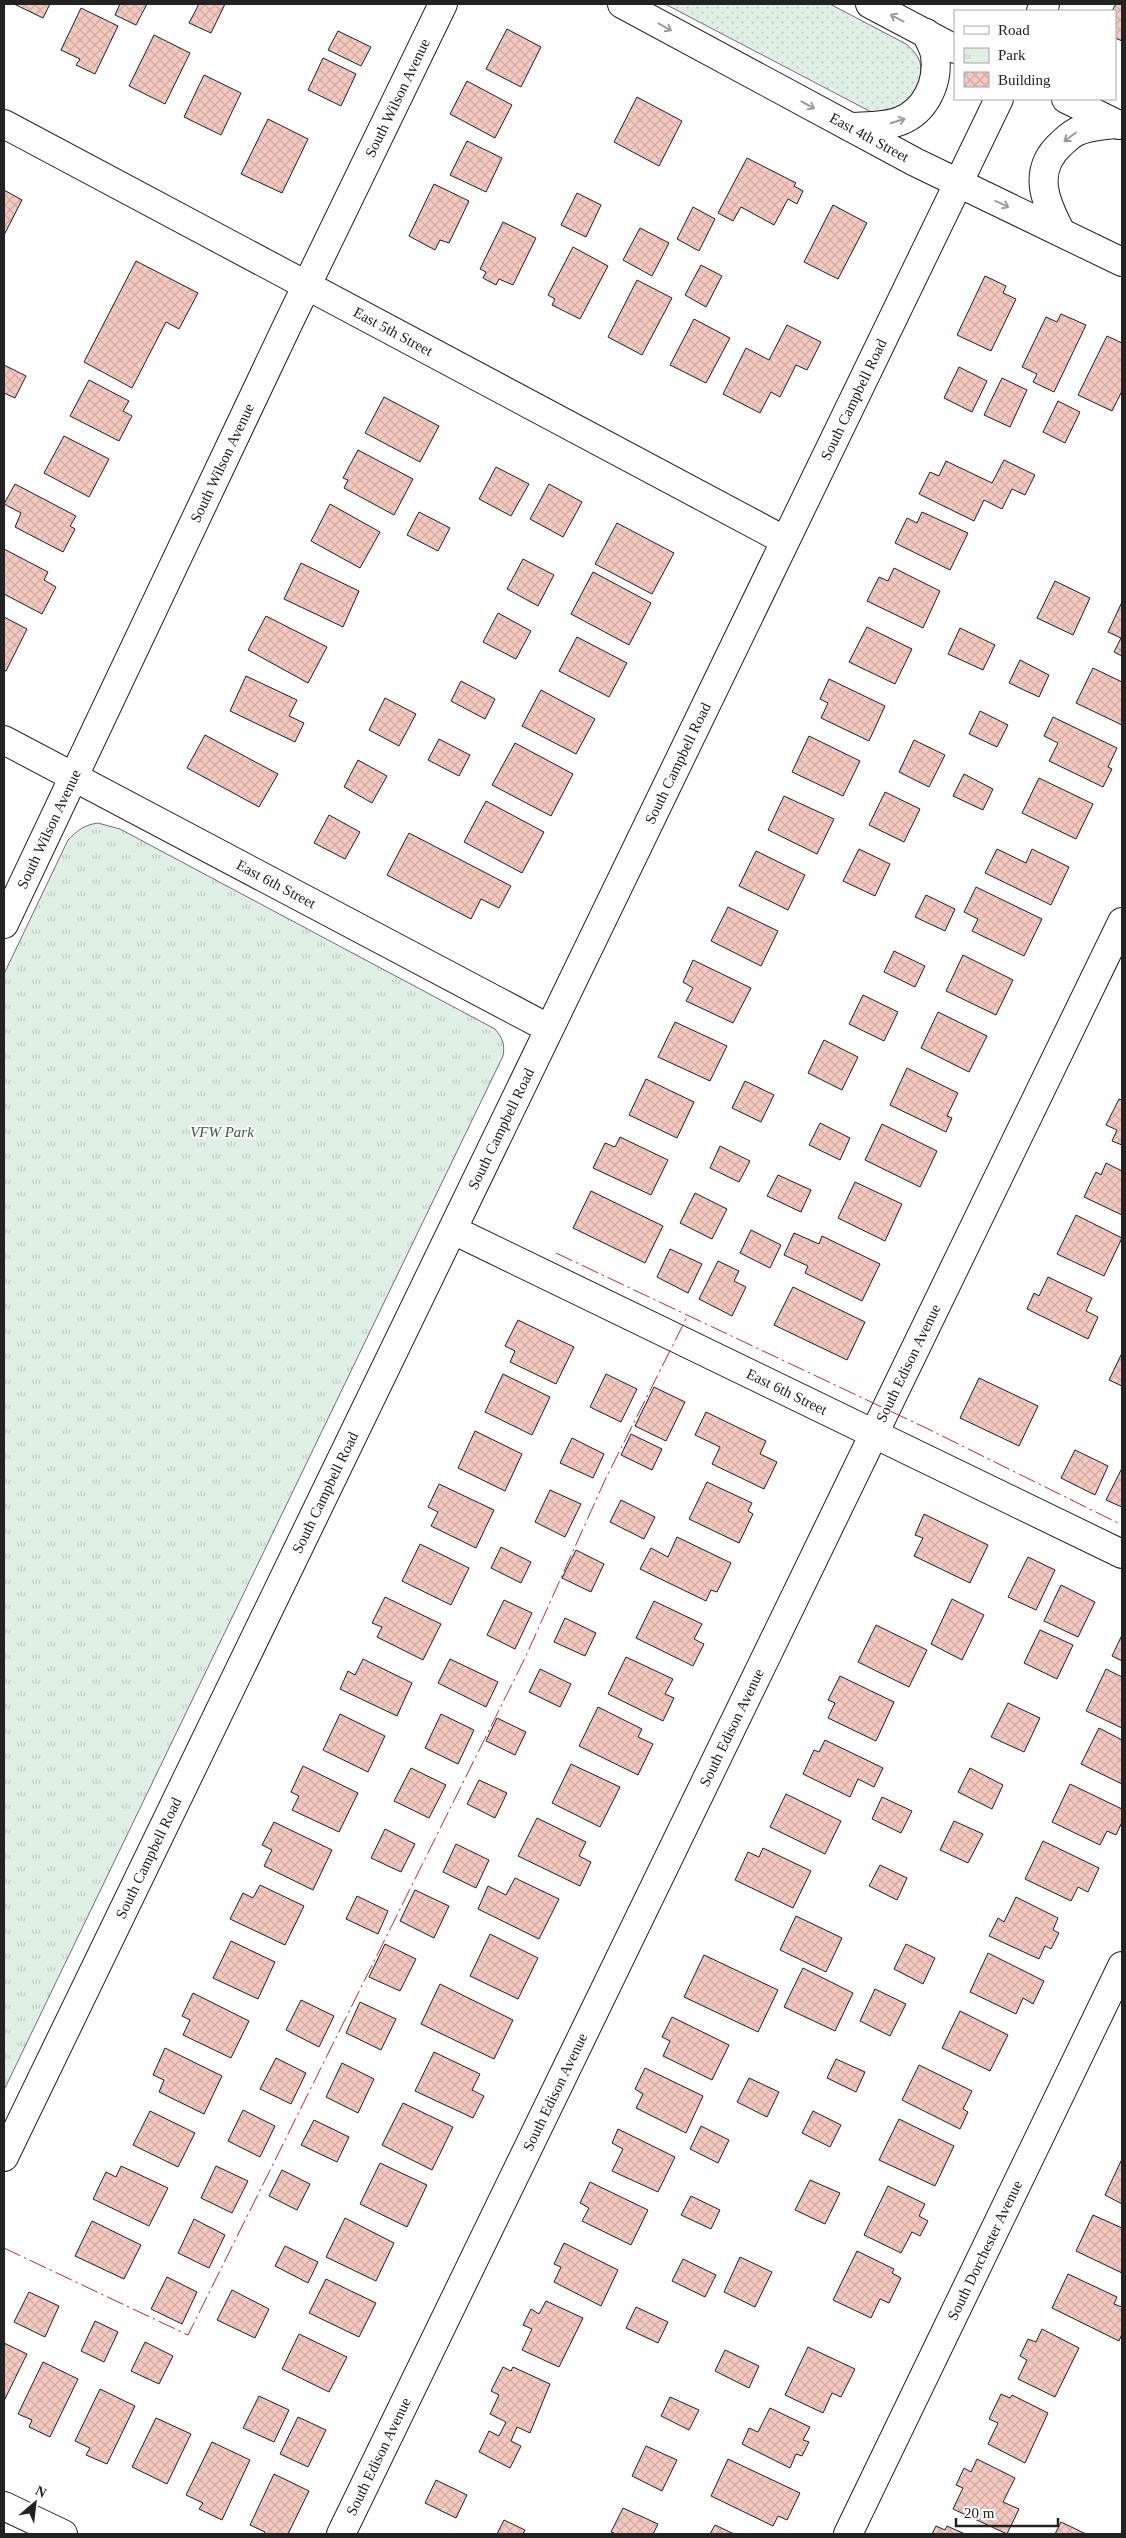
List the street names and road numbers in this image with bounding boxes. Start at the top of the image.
street label: South Wilson Avenue [362,36,433,160]
street label: East 4th Street [827,110,912,166]
street label: East 5th Street [351,304,436,360]
street label: South Campbell Road [818,336,890,463]
street label: South Wilson Avenue [187,401,257,525]
street label: South Campbell Road [642,700,714,827]
street label: South Wilson Avenue [14,767,84,891]
street label: East 6th Street [234,857,319,912]
street label: South Campbell Road [465,1065,537,1192]
street label: South Edison Avenue [873,1301,944,1425]
street label: East 6th Street [744,1365,831,1418]
street label: South Campbell Road [289,1429,362,1556]
street label: South Edison Avenue [696,1666,767,1789]
street label: South Campbell Road [112,1794,185,1921]
street label: South Edison Avenue [520,2030,591,2154]
street label: South Dorchester Avenue [944,2178,1025,2323]
street label: South Edison Avenue [343,2395,414,2518]

